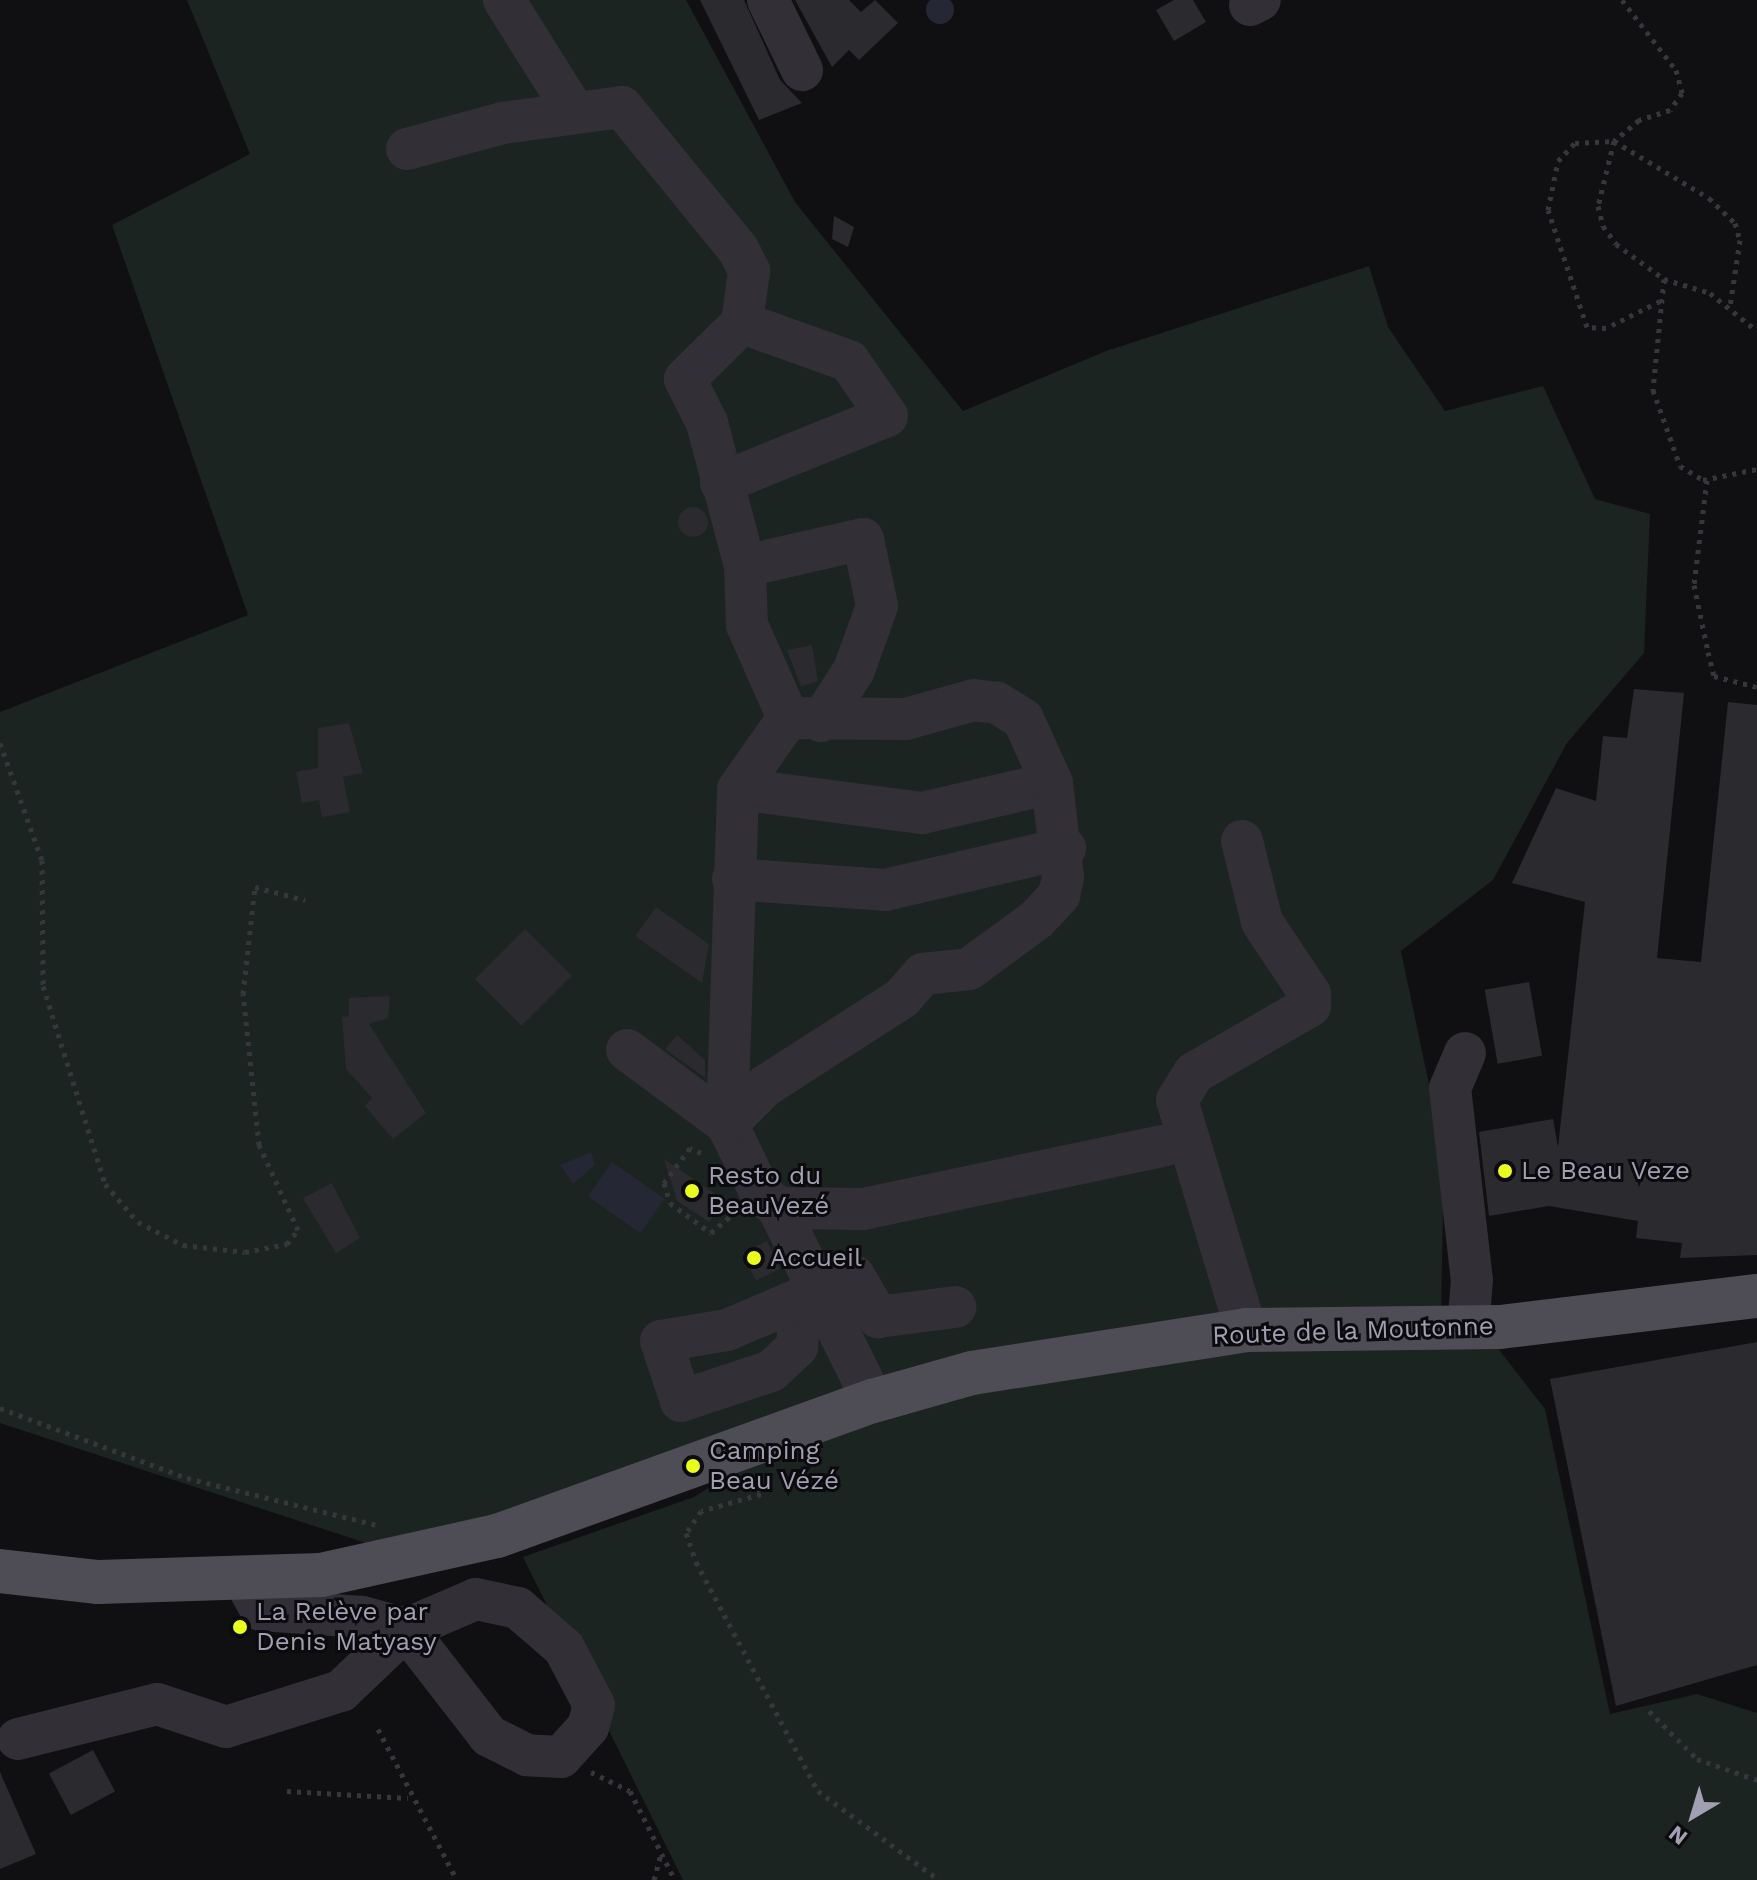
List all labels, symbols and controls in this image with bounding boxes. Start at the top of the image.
place label: Le Beau Veze [1521,1155,1691,1187]
place label: Resto du BeauVezé [708,1160,829,1222]
marker: Le Beau Veze [1496,1162,1514,1180]
marker: Resto du BeauVezé [683,1182,701,1200]
place label: Accueil [770,1242,862,1274]
marker: Accueil [745,1249,763,1267]
street label: Route de la Moutonne [1211,1310,1495,1352]
place label: Camping Beau Vézé [709,1435,840,1496]
marker: Camping Beau Vézé [684,1457,702,1475]
place label: La Relève par Denis Matyasy [256,1596,437,1658]
marker: La Relève par Denis Matyasy [231,1618,249,1636]
north arrow [1653,1776,1733,1856]
text: N [1664,1820,1692,1850]

